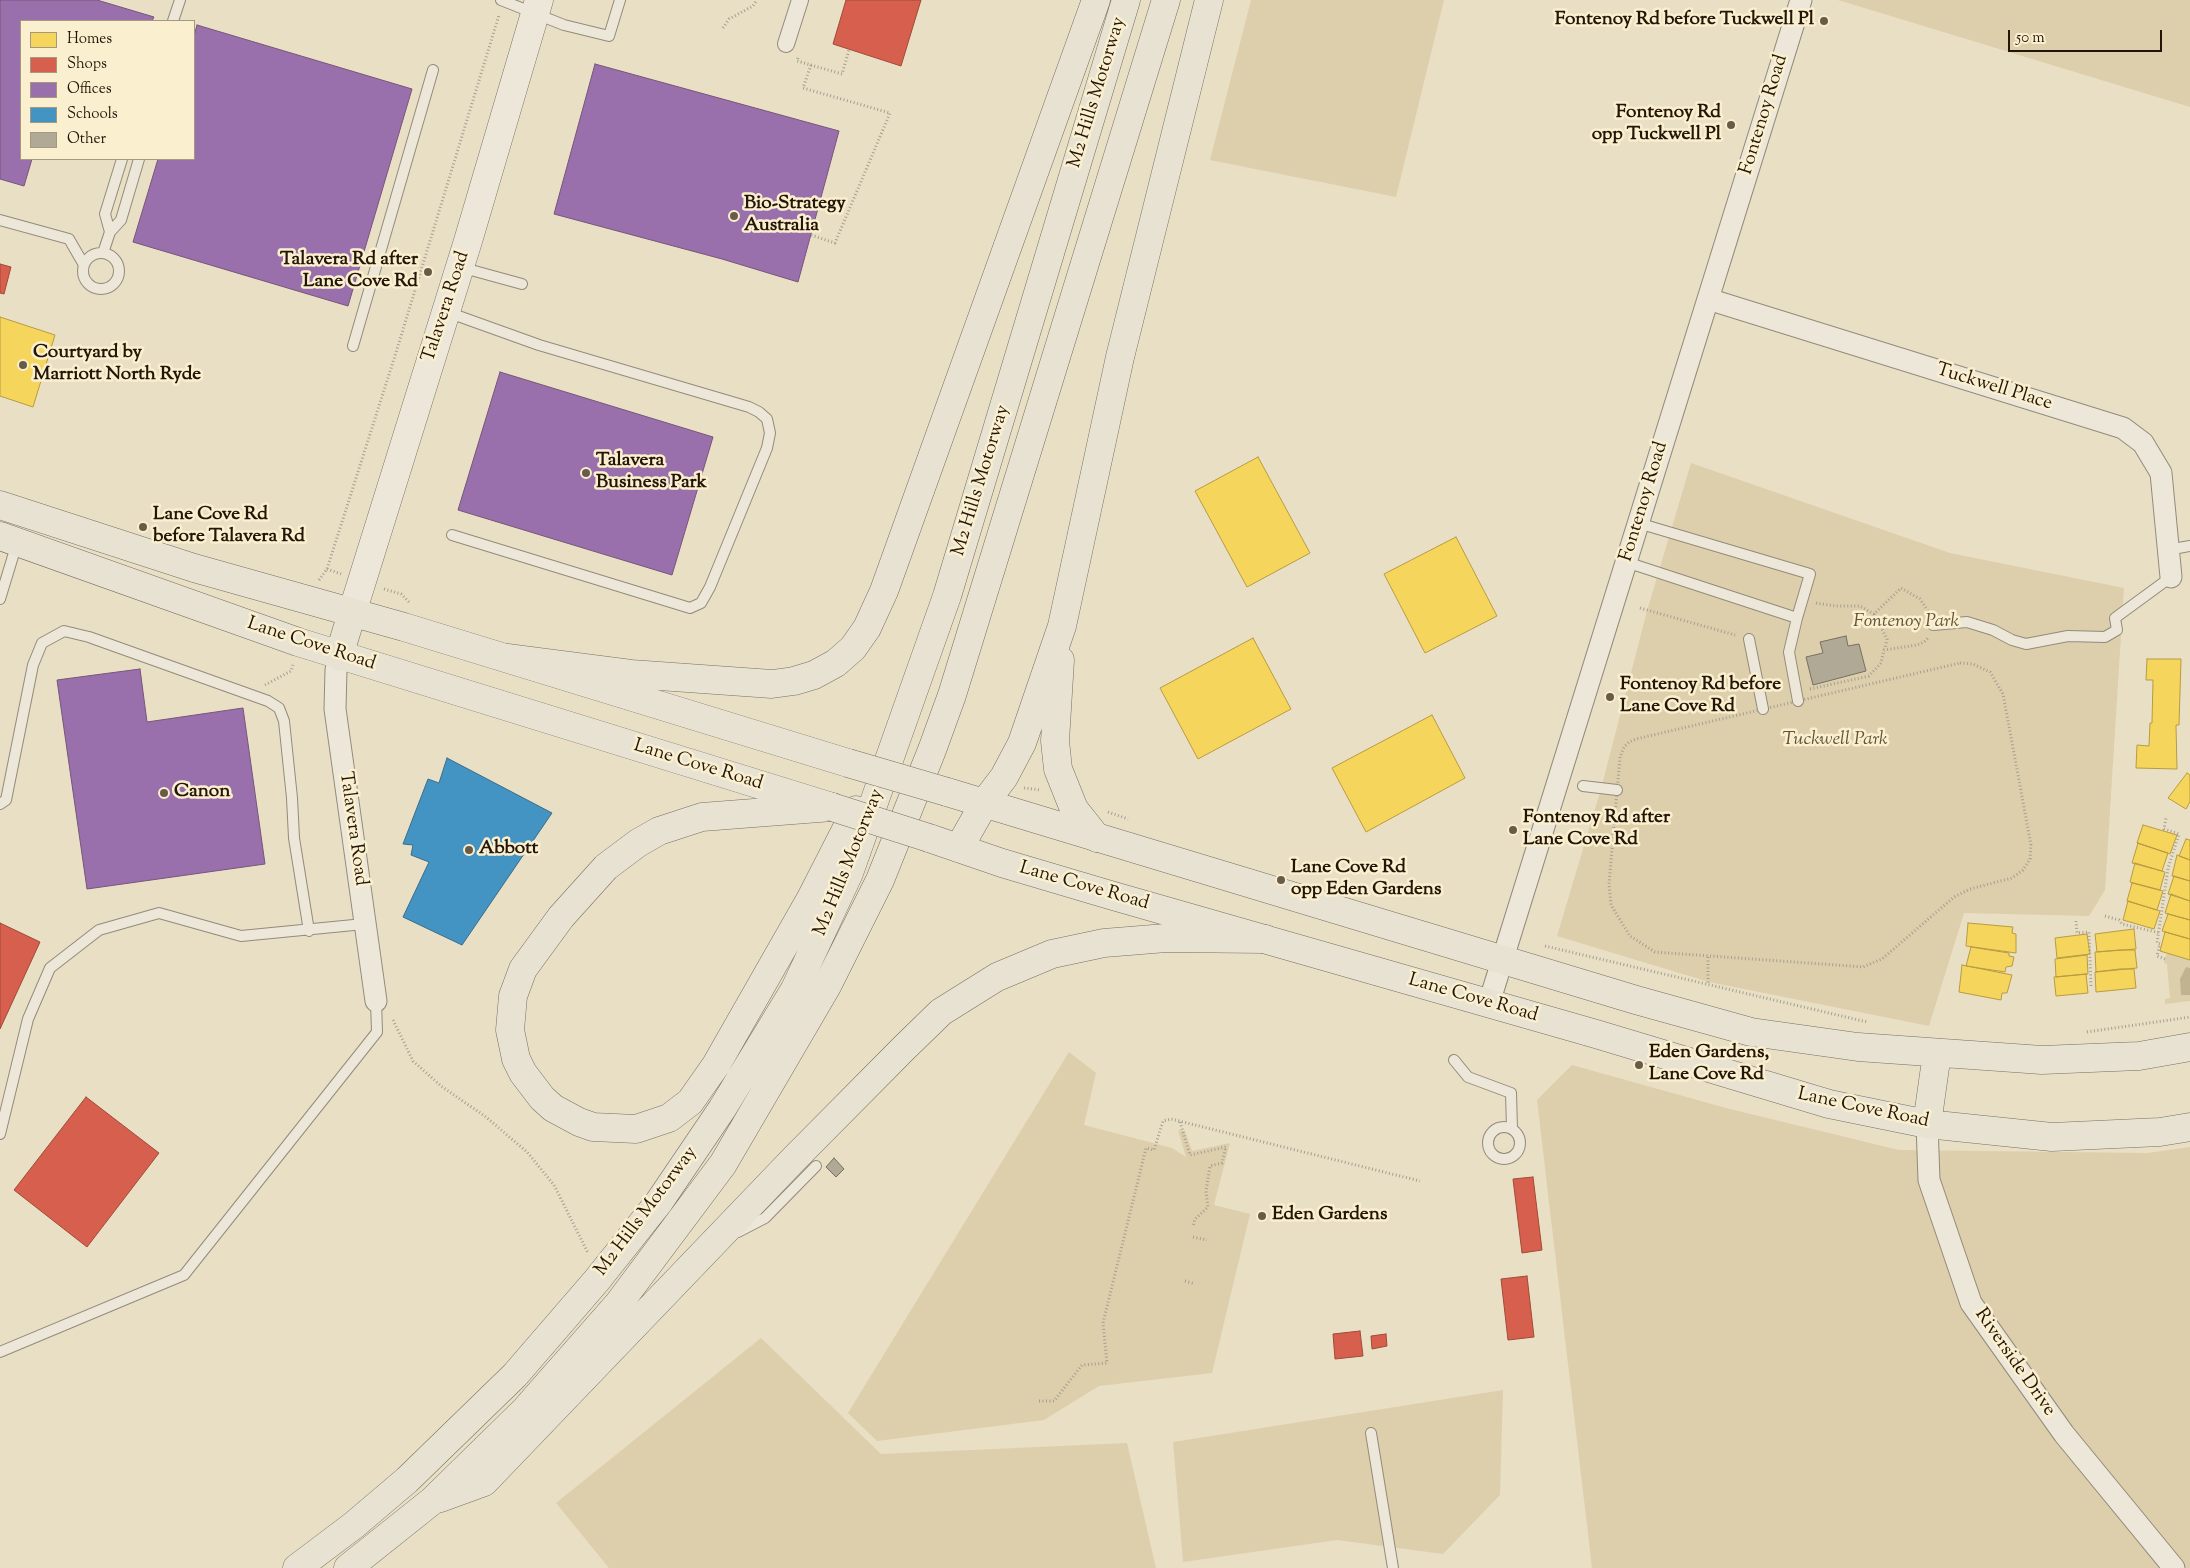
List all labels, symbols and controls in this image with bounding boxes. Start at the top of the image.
place label: Fontenoy Rd before Tuckwell Pl [1555,10,1814,32]
street label: M2 Hills Motorway [1064,15,1132,171]
marker: Fontenoy Rd before Tuckwell Pl [1818,15,1830,27]
legend [20,20,195,160]
scale bar [2010,20,2164,52]
text: 50 m [2016,28,2045,49]
text: Homes [67,29,112,50]
street label: Fontenoy Road [1736,52,1794,178]
text: Shops [67,54,107,75]
text: Offices [67,79,112,100]
place label: Fontenoy Rd opp Tuckwell Pl [1592,103,1721,147]
text: Schools [67,104,118,125]
marker: Fontenoy Rd opp Tuckwell Pl [1725,119,1737,131]
text: Other [67,129,106,150]
place label: Bio-Strategy Australia [744,194,846,238]
marker: Bio-Strategy Australia [728,210,740,222]
street label: Talavera Road [418,249,476,365]
place label: Talavera Rd after Lane Cove Rd [280,250,418,294]
marker: Talavera Rd after Lane Cove Rd [422,266,434,278]
place label: Courtyard by Marriott North Ryde [33,343,201,387]
marker: Courtyard by Marriott North Ryde [17,359,29,371]
street label: Tuckwell Place [1933,360,2055,416]
street label: M2 Hills Motorway [948,403,1016,559]
street label: Fontenoy Road [1616,439,1674,565]
place label: Talavera Business Park [596,451,707,495]
marker: Talavera Business Park [580,467,592,479]
place label: Lane Cove Rd before Talavera Rd [153,505,305,549]
marker: Lane Cove Rd before Talavera Rd [137,521,149,533]
park label: Fontenoy Park [1853,612,1959,634]
street label: Lane Cove Road [244,613,378,677]
place label: Fontenoy Rd before Lane Cove Rd [1620,675,1781,719]
marker: Fontenoy Rd before Lane Cove Rd [1604,691,1616,703]
park label: Tuckwell Park [1782,730,1888,752]
street label: Lane Cove Road [631,736,765,796]
street label: Talavera Road [333,770,371,888]
place label: Canon [174,782,230,804]
street label: M2 Hills Motorway [810,786,890,940]
marker: Canon [158,787,170,799]
place label: Fontenoy Rd after Lane Cove Rd [1523,808,1670,852]
marker: Fontenoy Rd after Lane Cove Rd [1507,824,1519,836]
place label: Abbott [479,839,538,861]
marker: Abbott [463,844,475,856]
street label: Lane Cove Road [1017,858,1151,916]
place label: Lane Cove Rd opp Eden Gardens [1291,858,1442,902]
marker: Lane Cove Rd opp Eden Gardens [1275,874,1287,886]
street label: Lane Cove Road [1406,970,1540,1028]
place label: Eden Gardens, Lane Cove Rd [1649,1043,1769,1087]
marker: Eden Gardens, Lane Cove Rd [1633,1059,1645,1071]
street label: Lane Cove Road [1795,1084,1931,1134]
street label: M2 Hills Motorway [591,1143,703,1281]
place label: Eden Gardens [1272,1205,1387,1227]
marker: Eden Gardens [1256,1210,1268,1222]
street label: Riverside Drive [1968,1305,2060,1421]

